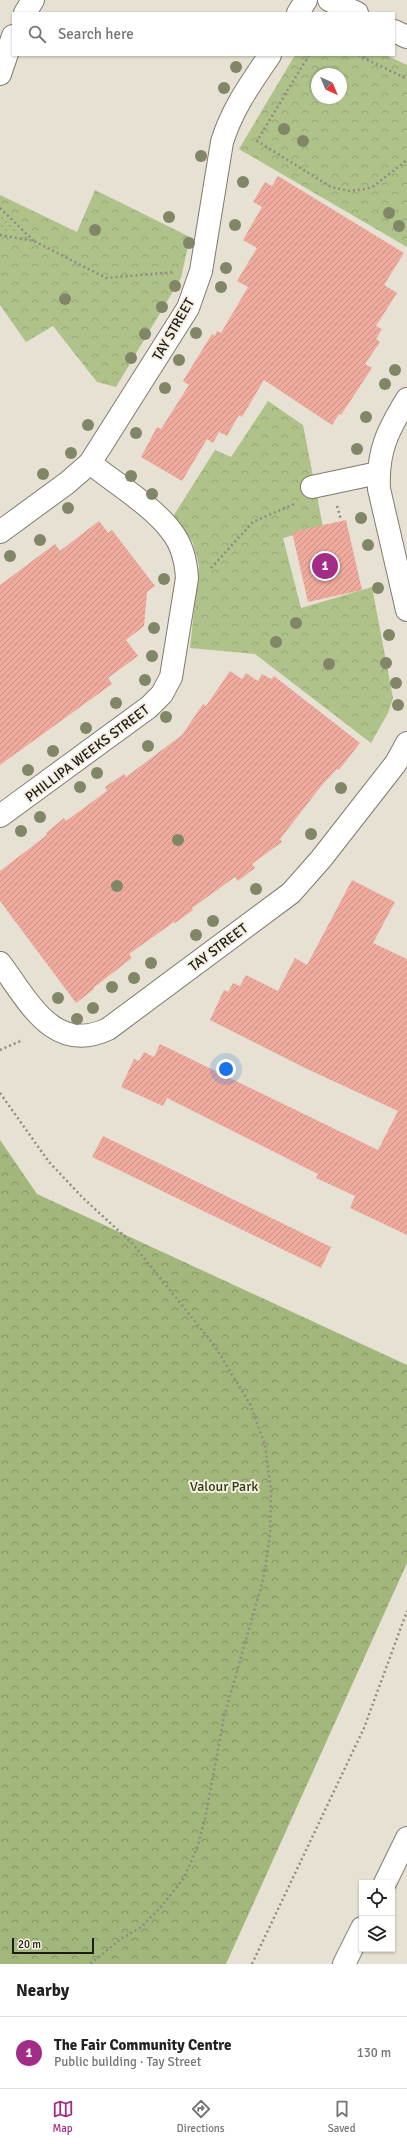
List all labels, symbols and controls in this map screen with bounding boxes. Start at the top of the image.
search box [12,12,395,56]
icon: search [26,23,48,45]
text: Search here [58,25,134,43]
north arrow [311,68,347,104]
street label: TAY STREET [149,295,198,364]
pin: 1 [312,551,338,581]
street label: PHILLIPA WEEKS STREET [22,701,153,806]
street label: TAY STREET [185,920,251,975]
your location [216,1059,236,1079]
park label: Valour Park [190,1478,258,1495]
map controls [359,1880,395,1952]
button: locate [359,1880,395,1916]
button: layers [359,1916,395,1952]
scale bar [12,1936,94,1955]
text: 20 m [18,1938,41,1951]
text: Nearby [16,1980,69,2001]
text: The Fair Community Centre [54,2036,231,2054]
text: 1 [25,2045,33,2061]
text: 130 m [357,2045,391,2061]
text: Public building · Tay Street [54,2054,201,2070]
tab: Map [52,2098,74,2135]
tab: Directions [177,2098,225,2135]
tab: Saved [328,2098,355,2135]

